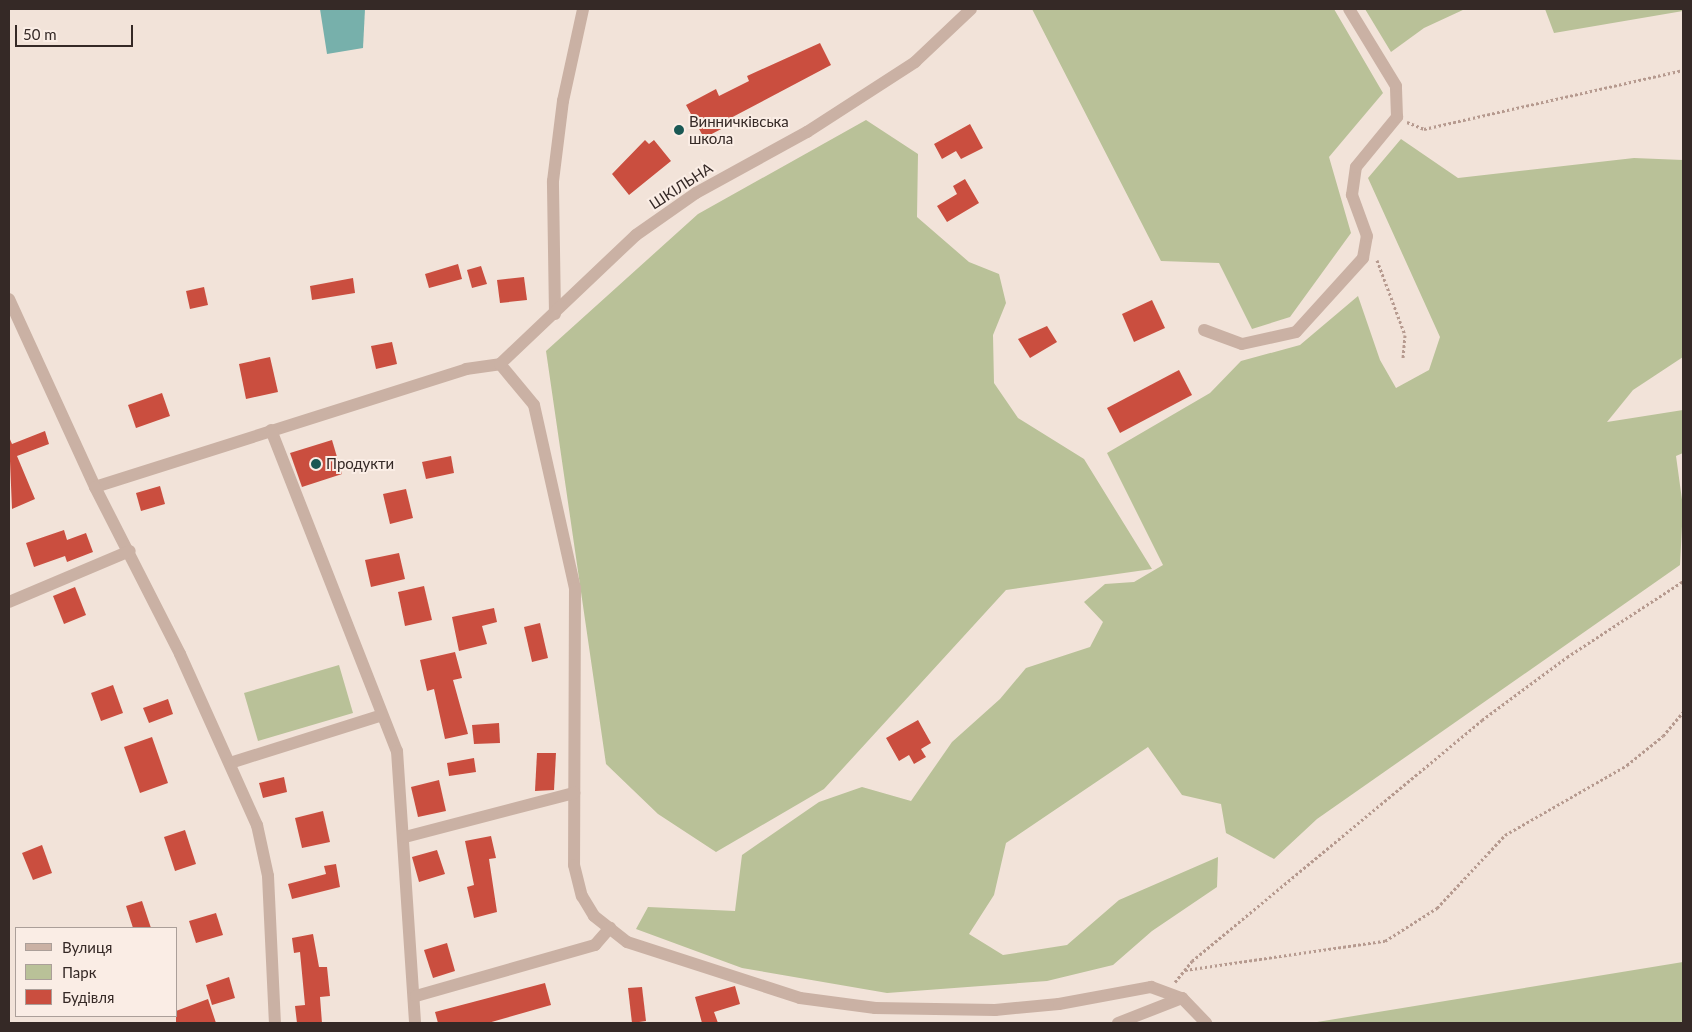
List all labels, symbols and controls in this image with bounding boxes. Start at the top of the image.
scale bar [18,15,135,47]
text: 50 m [23,25,57,43]
place label: Винничківська школа [689,112,789,147]
marker: Винничківська школа [673,124,685,136]
street label: ШКІЛЬНА [646,159,716,213]
place label: Продукти [326,455,394,473]
marker: Продукти [310,458,322,470]
legend [15,927,178,1017]
text: Вулиця [62,938,112,956]
text: Парк [62,963,96,981]
text: Будівля [62,988,114,1006]

